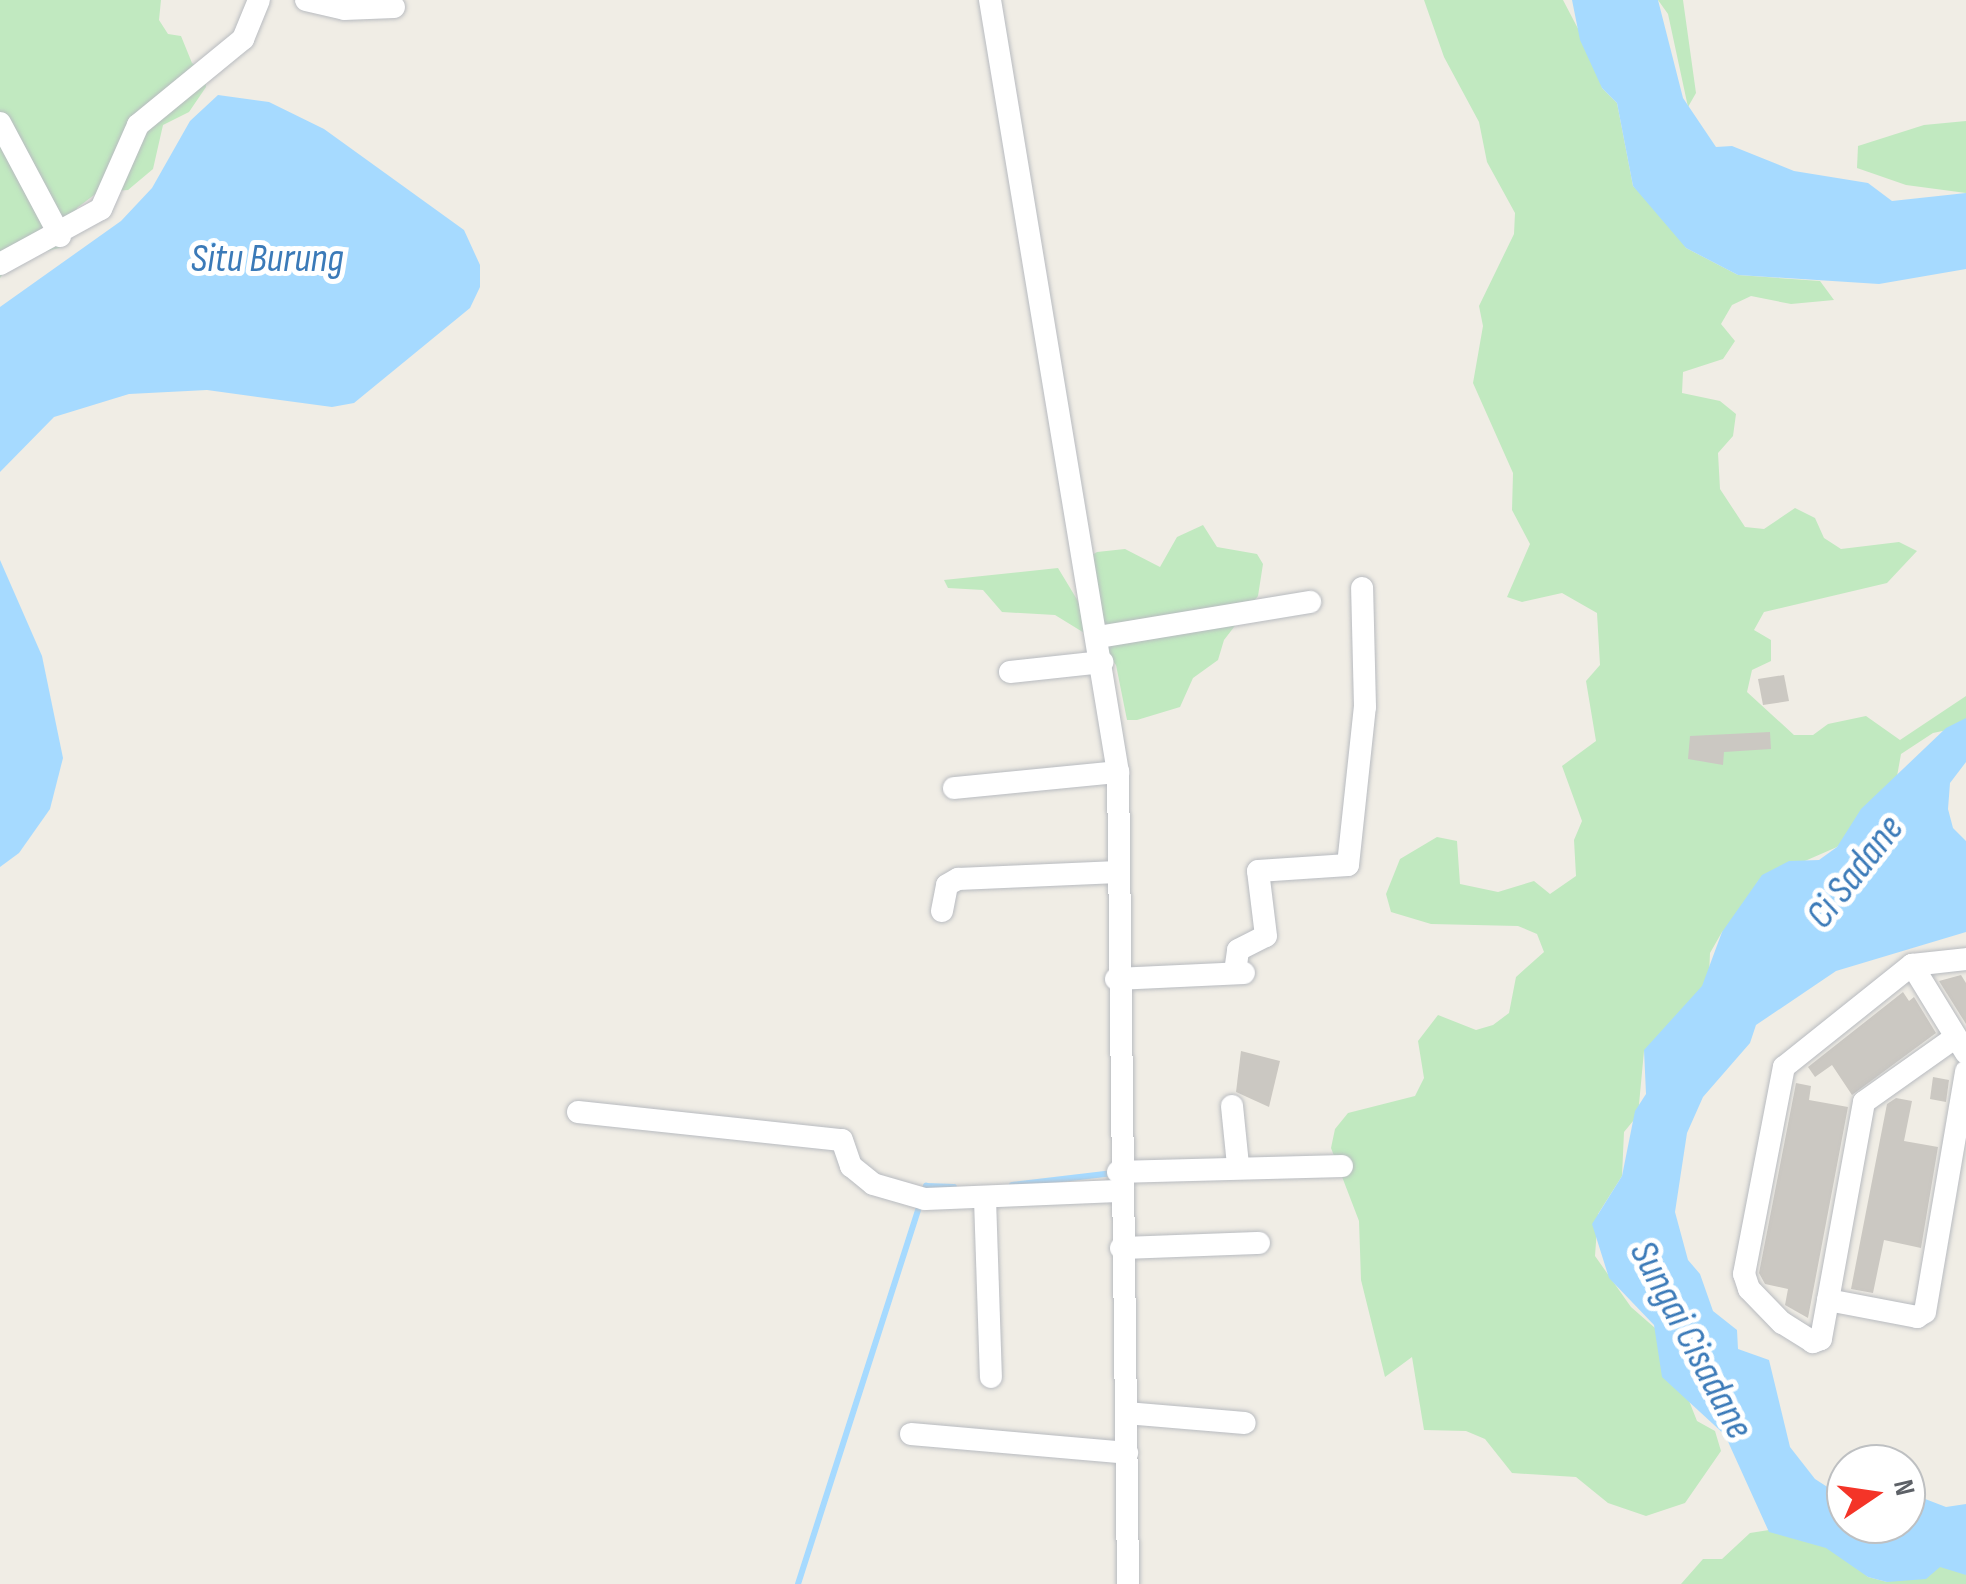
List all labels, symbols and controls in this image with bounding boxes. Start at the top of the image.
water label: Situ Burung [190,235,344,283]
water label: Ci Sadane [1796,806,1914,938]
water label: Sungai Cisadane [1619,1233,1763,1447]
north arrow [1826,1444,1926,1544]
text: N [1886,1477,1922,1499]

